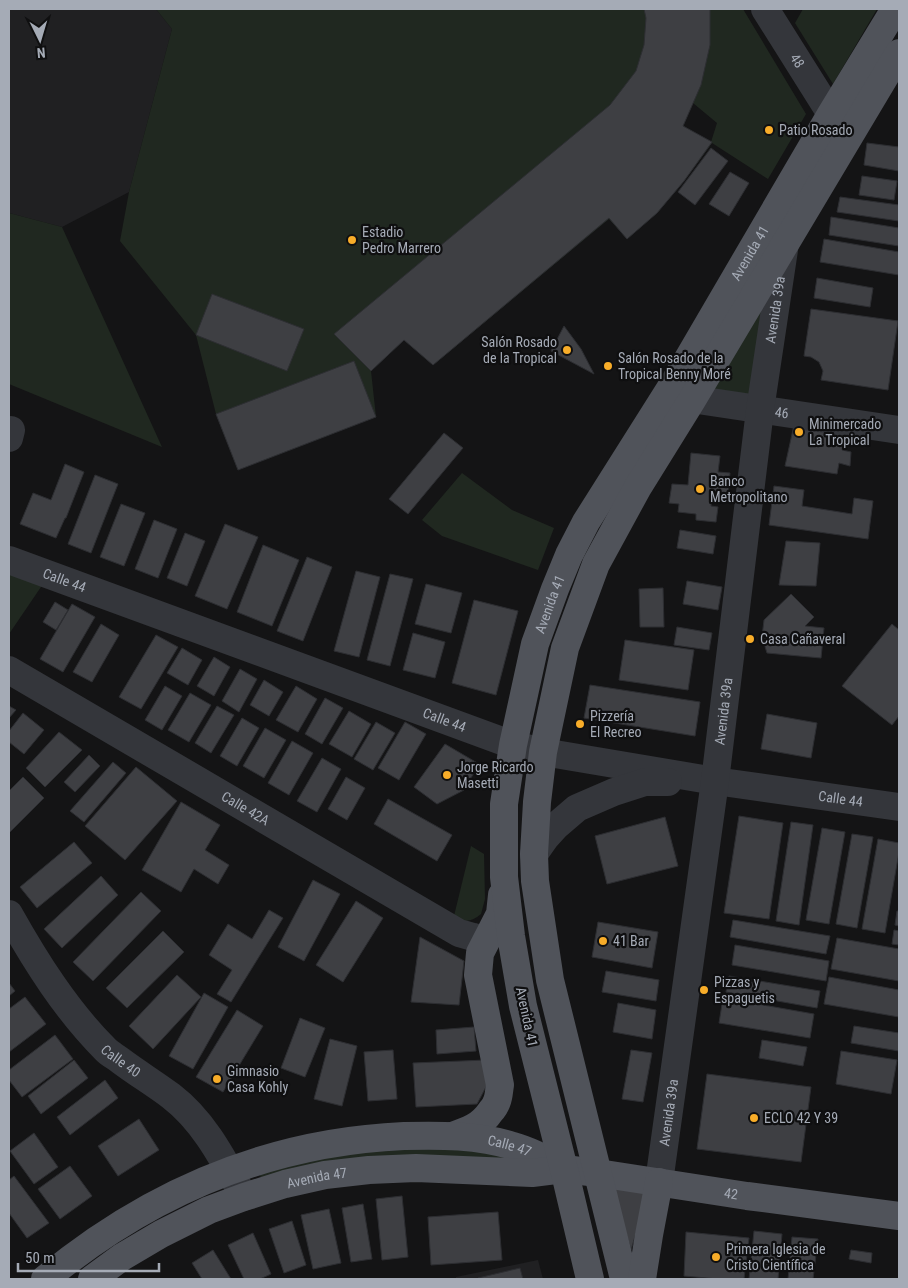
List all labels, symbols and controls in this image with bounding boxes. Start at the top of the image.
north arrow [15,15,65,65]
text: N [36,45,46,61]
street label: 48 [787,51,808,71]
place label: Patio Rosado [779,122,853,138]
marker: Patio Rosado [763,124,775,136]
street label: Avenida 41 [728,223,772,283]
place label: Estadio Pedro Marrero [362,224,441,256]
marker: Estadio Pedro Marrero [346,234,358,246]
street label: Avenida 39a [762,275,788,344]
place label: Salón Rosado de la Tropical [481,334,557,366]
marker: Salón Rosado de la Tropical [561,344,573,356]
place label: Salón Rosado de la Tropical Benny Moré [618,350,731,382]
marker: Salón Rosado de la Tropical Benny Moré [602,360,614,372]
street label: 46 [774,404,790,421]
place label: Minimercado La Tropical [809,416,881,448]
marker: Minimercado La Tropical [793,426,805,438]
place label: Banco Metropolitano [710,473,787,505]
marker: Banco Metropolitano [694,483,706,495]
street label: Calle 44 [41,565,88,596]
street label: Avenida 41 [532,573,568,636]
place label: Casa Cañaveral [760,631,845,647]
marker: Casa Cañaveral [744,633,756,645]
street label: Avenida 39a [711,677,735,746]
street label: Calle 44 [421,705,468,735]
place label: Pizzería El Recreo [590,708,642,740]
marker: Pizzería El Recreo [574,718,586,730]
place label: Jorge Ricardo Masetti [457,759,534,791]
marker: Jorge Ricardo Masetti [441,769,453,781]
street label: Calle 42A [219,788,272,828]
street label: Calle 44 [817,788,864,810]
place label: 41 Bar [613,933,649,949]
marker: 41 Bar [597,935,609,947]
place label: Pizzas y Espaguetis [714,974,775,1006]
marker: Pizzas y Espaguetis [698,984,710,996]
street label: Avenida 41 [513,986,541,1048]
street label: Calle 40 [98,1042,144,1080]
place label: Gimnasio Casa Kohly [227,1063,288,1095]
marker: Gimnasio Casa Kohly [211,1073,223,1085]
street label: Avenida 39a [656,1078,681,1147]
place label: ECLO 42 Y 39 [764,1110,838,1126]
marker: ECLO 42 Y 39 [748,1112,760,1124]
street label: Calle 47 [486,1132,534,1160]
street label: Avenida 47 [285,1165,348,1191]
street label: 42 [723,1185,739,1203]
scale bar [18,1240,159,1272]
place label: Primera Iglesia de Cristo Científica [726,1241,826,1273]
text: 50 m [25,1249,55,1267]
marker: Primera Iglesia de Cristo Científica [710,1251,722,1263]

